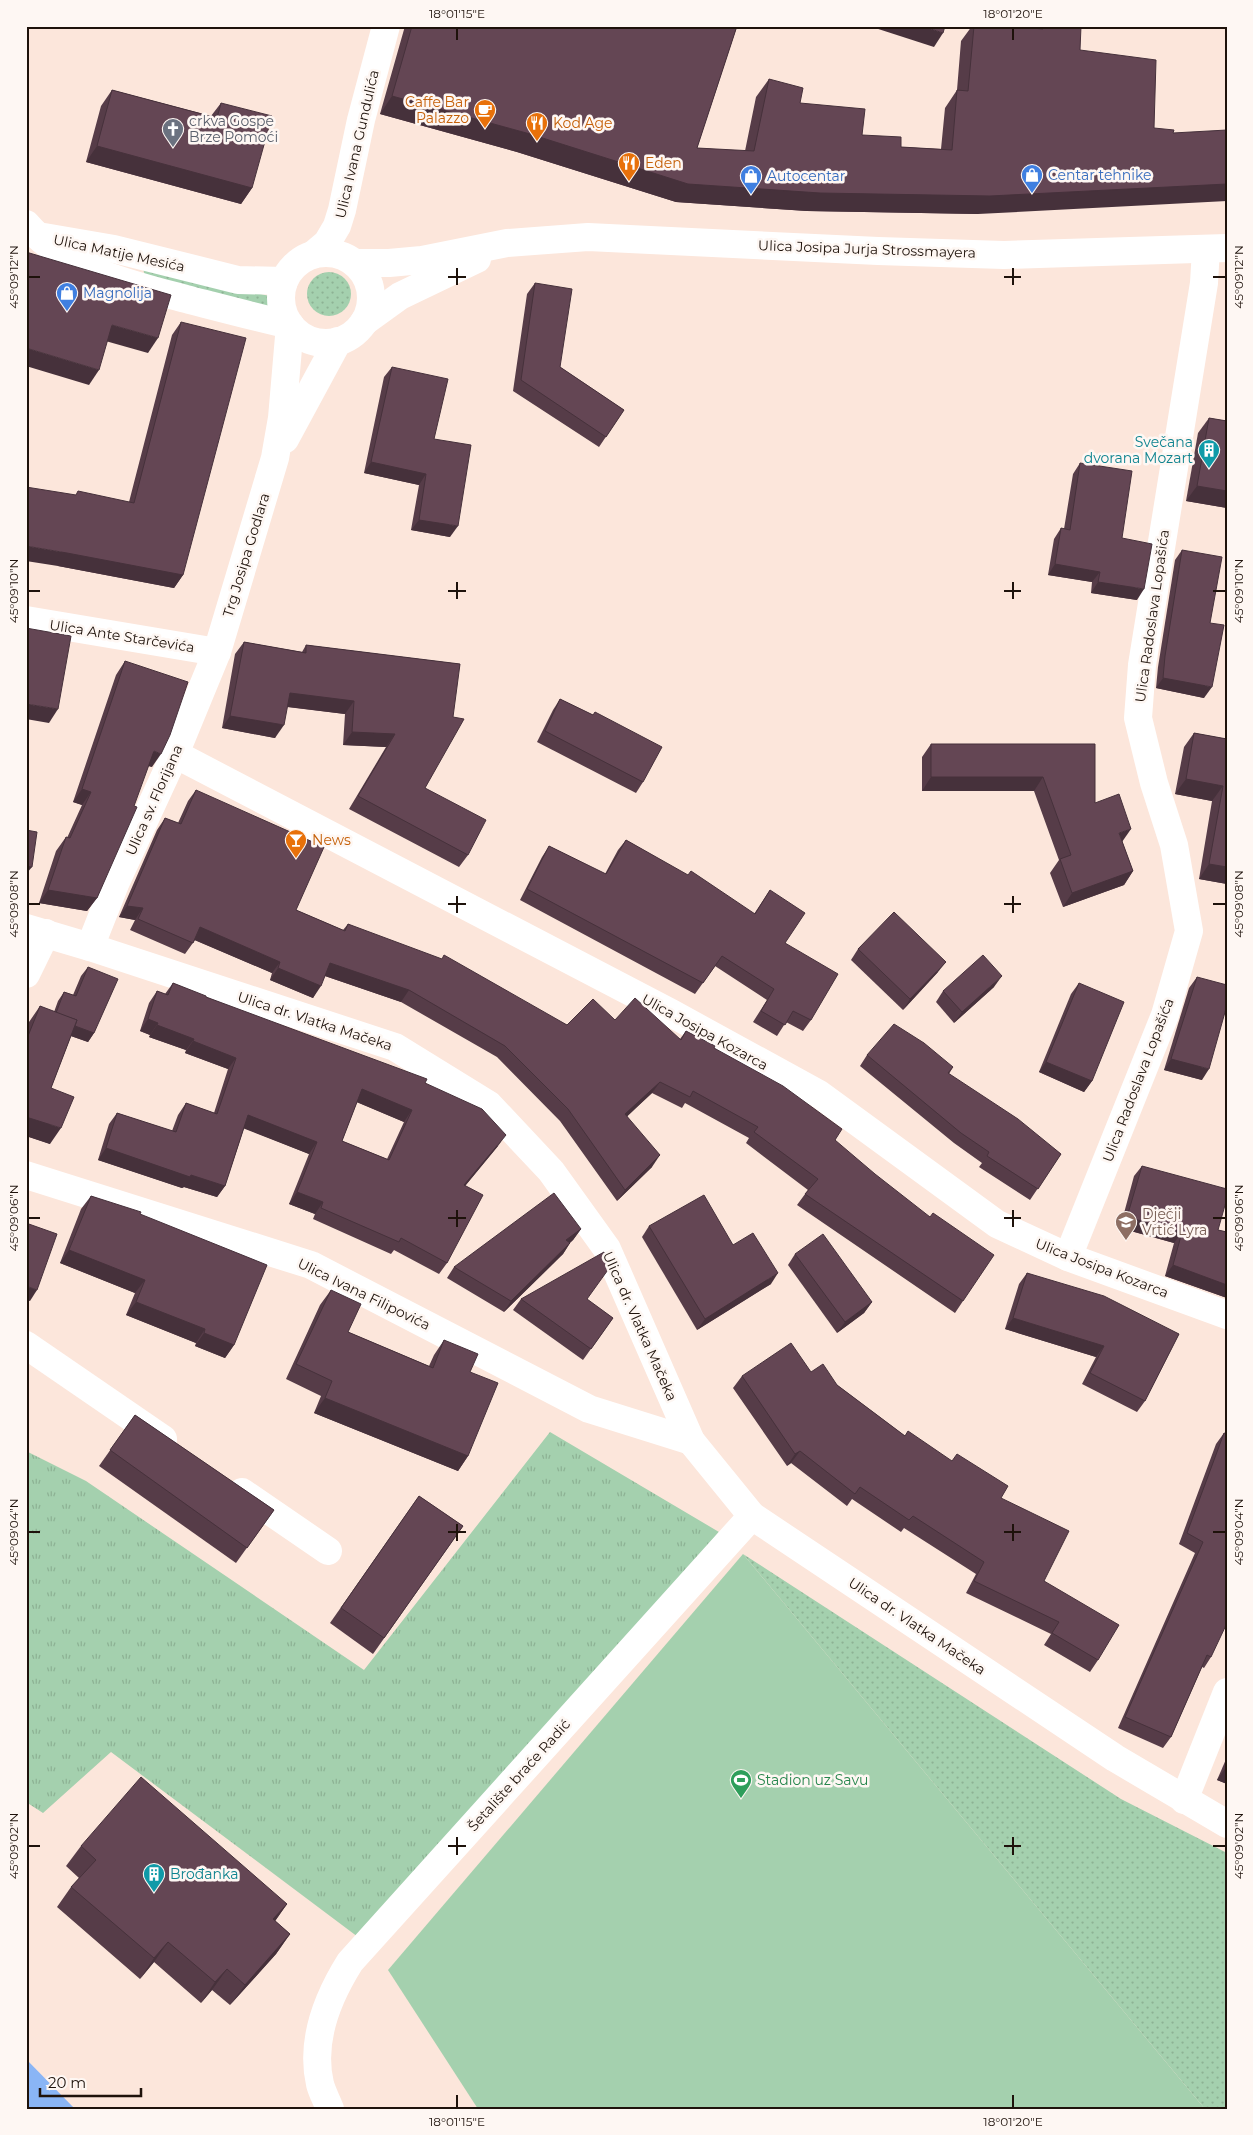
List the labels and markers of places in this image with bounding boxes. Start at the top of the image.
place label: Caffe Bar Palazzo [405,93,469,127]
cafe icon: Caffe Bar Palazzo [473,98,497,129]
restaurant icon: Kod Age [525,111,549,142]
place label: crkva Gospe Brze Pomoći [189,112,278,146]
place label: Kod Age [553,114,613,132]
church icon: crkva Gospe Brze Pomoći [161,117,185,148]
restaurant icon: Eden [617,151,641,182]
place label: Eden [645,154,682,172]
shop icon: Centar tehnike [1020,163,1044,194]
shop icon: Autocentar [739,164,763,195]
place label: Centar tehnike [1048,166,1152,184]
place label: Autocentar [767,167,846,185]
shop icon: Magnolija [55,281,79,312]
place label: Magnolija [83,284,152,302]
place label: Svečana dvorana Mozart [1084,433,1193,467]
building icon: Svečana dvorana Mozart [1197,438,1221,469]
bar icon: News [284,828,308,859]
place label: News [312,831,351,849]
place label: Dječji Vrtić Lyra [1142,1205,1207,1239]
school or university icon: Dječji Vrtić Lyra [1114,1210,1138,1241]
sports icon: Stadion uz Savu [729,1768,753,1799]
place label: Stadion uz Savu [757,1771,868,1789]
building icon: Brođanka [142,1862,166,1893]
place label: Brođanka [170,1865,238,1883]

